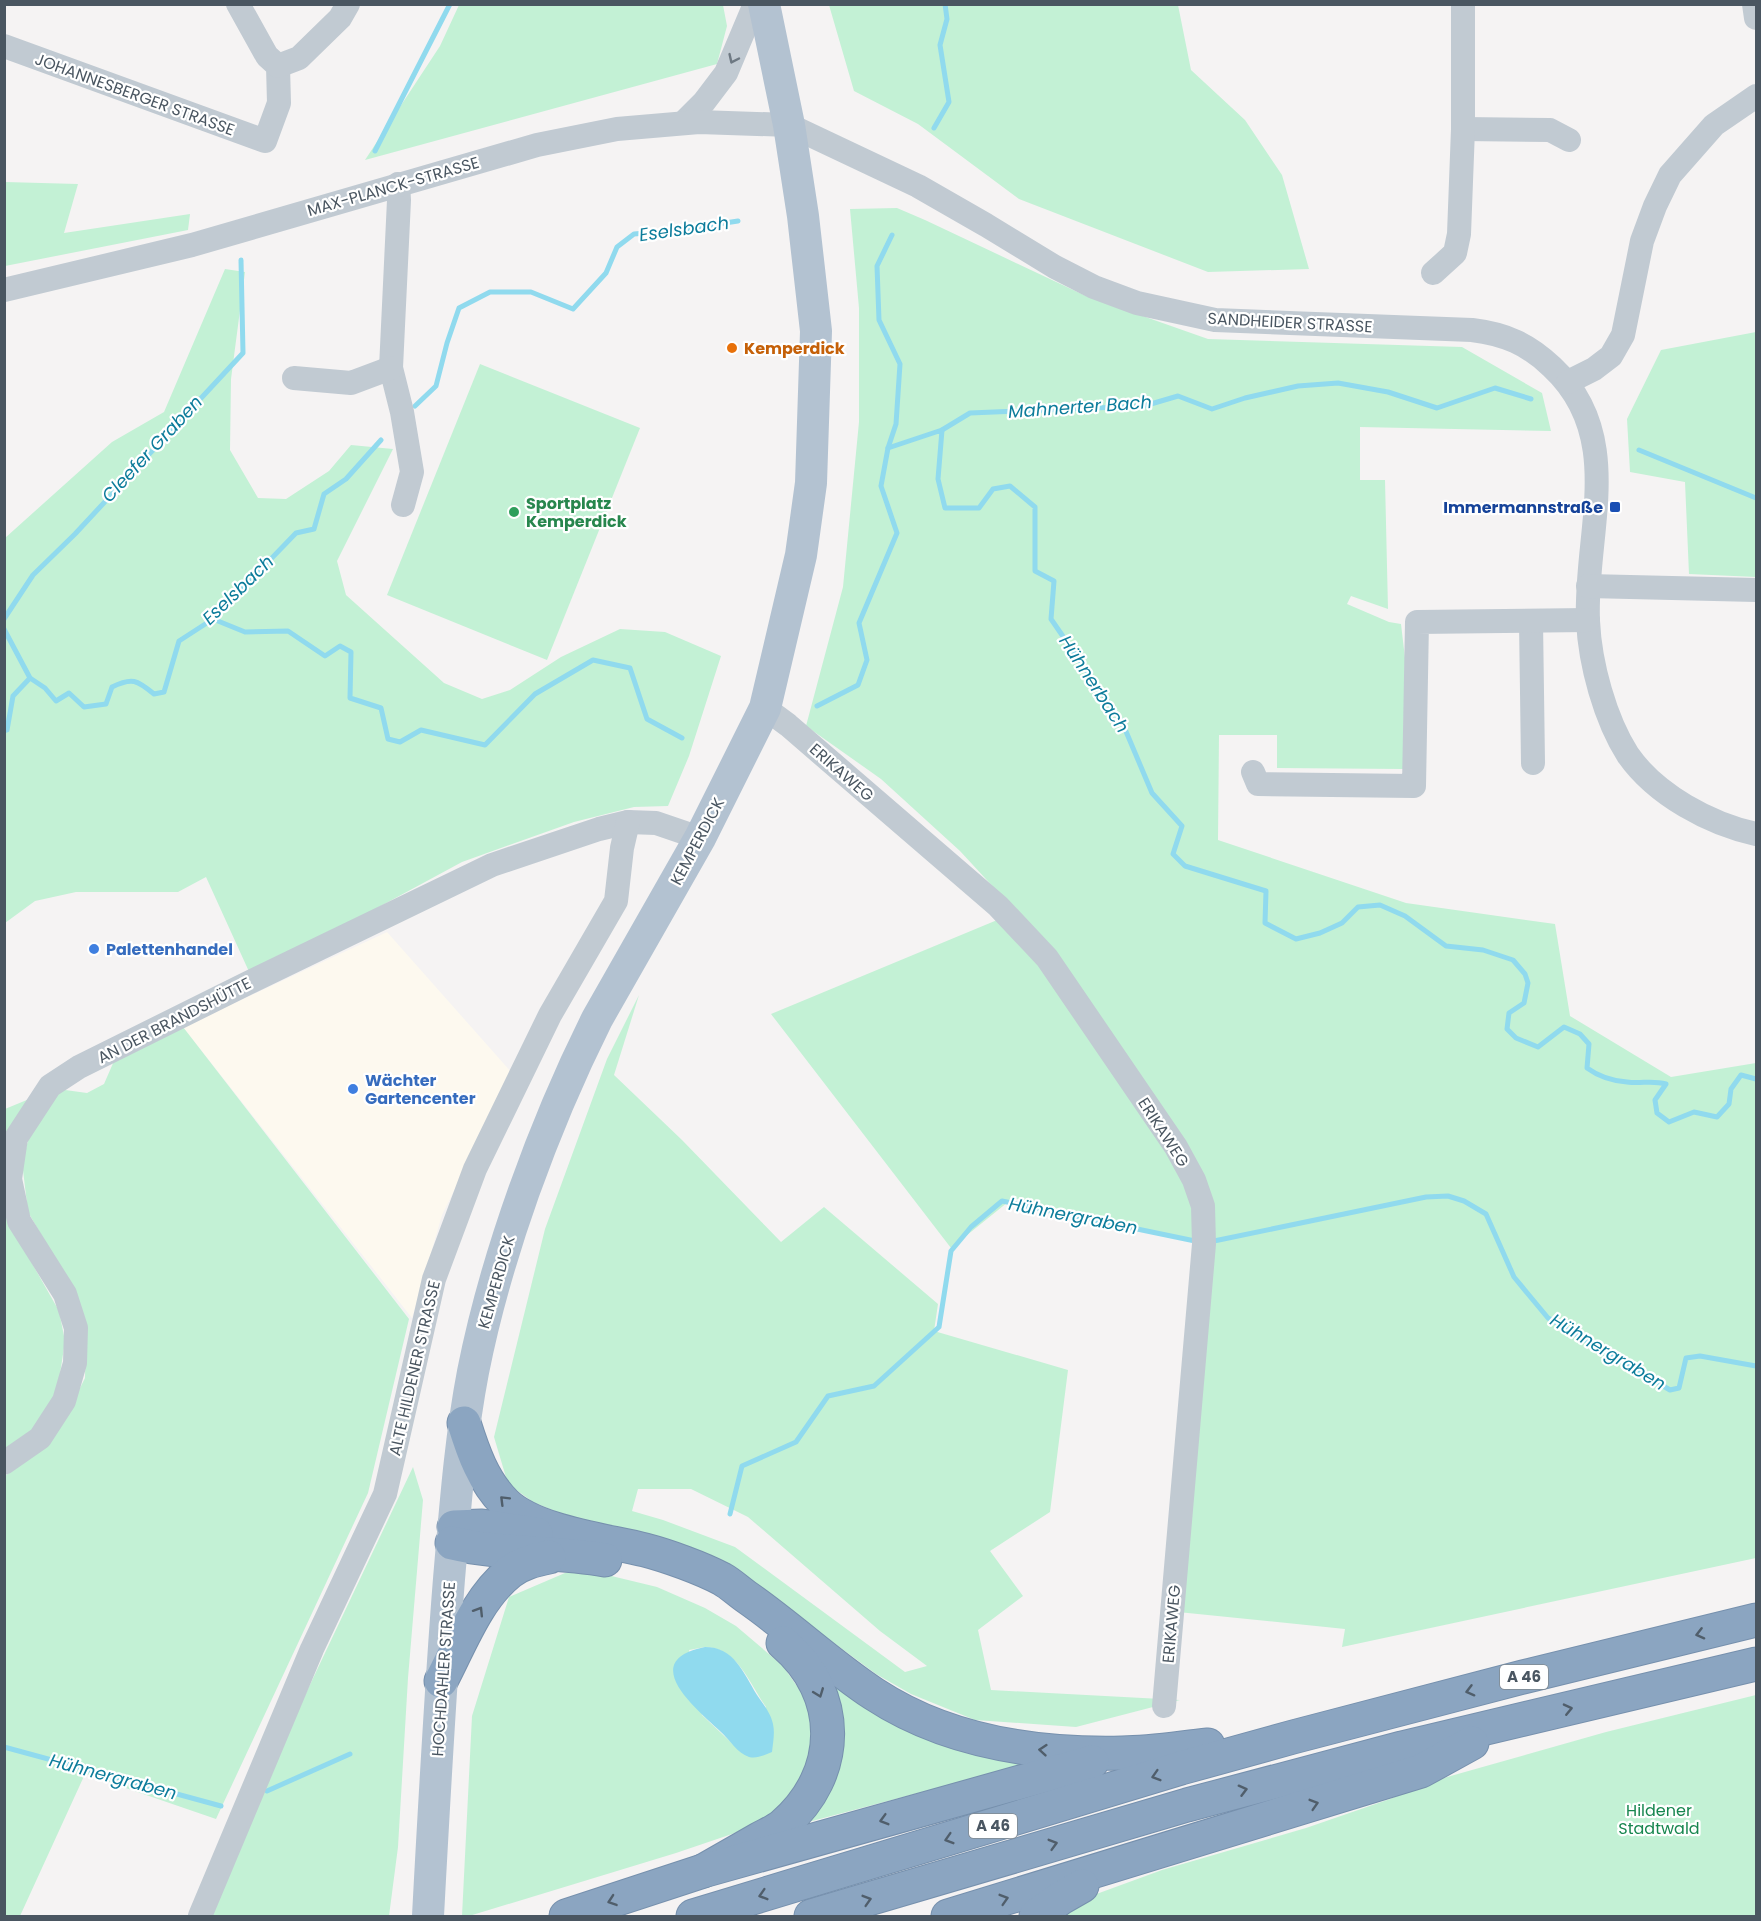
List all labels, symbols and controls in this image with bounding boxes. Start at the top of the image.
street label: JOHANNESBERGER STRASSE [32,48,238,141]
one-way arrow [728,52,740,63]
street label: MAX-PLANCK-STRASSE [304,151,482,222]
water label: Eselsbach [637,210,730,247]
street label: SANDHEIDER STRASSE [1207,307,1373,338]
place label: Kemperdick [744,337,845,360]
marker: Kemperdick [725,341,739,355]
water label: Mahnerter Bach [1007,389,1153,424]
water label: Cleefer Graben [96,390,208,507]
place label: Sportplatz Kemperdick [526,492,627,533]
place label: Immermannstraße [1443,496,1603,519]
marker: Immermannstraße [1608,500,1622,514]
marker: Sportplatz Kemperdick [507,505,521,519]
water label: Eselsbach [196,549,279,630]
water label: Hühnerbach [1054,630,1135,737]
street label: ERIKAWEG [804,738,879,807]
street label: KEMPERDICK [665,793,730,889]
place label: Palettenhandel [106,938,233,961]
marker: Palettenhandel [87,942,101,956]
street label: AN DER BRANDSHÜTTE [93,972,255,1069]
place label: Wächter Gartencenter [365,1069,476,1110]
marker: Wächter Gartencenter [346,1082,360,1096]
street label: ERIKAWEG [1133,1093,1195,1171]
water label: Hühnergraben [1007,1191,1140,1240]
street label: KEMPERDICK [472,1232,521,1331]
street label: ALTE HILDENER STRASSE [383,1278,446,1458]
water label: Hühnergraben [1546,1307,1671,1396]
one-way arrow [500,1497,511,1507]
street label: HOCHDAHLER STRASSE [426,1581,461,1757]
street label: ERIKAWEG [1157,1584,1186,1664]
one-way arrow [471,1607,483,1617]
one-way arrow [1695,1626,1705,1639]
road number: A 46 [1500,1665,1548,1689]
one-way arrow [1465,1684,1475,1696]
one-way arrow [812,1687,824,1698]
one-way arrow [1562,1703,1572,1716]
one-way arrow [1038,1743,1047,1756]
water label: Hühnergraben [47,1748,180,1806]
one-way arrow [1151,1769,1162,1781]
one-way arrow [1237,1785,1248,1797]
one-way arrow [1308,1798,1319,1811]
park label: Hildener Stadtwald [1618,1799,1700,1840]
one-way arrow [879,1813,890,1825]
road number: A 46 [969,1814,1017,1838]
one-way arrow [944,1832,955,1844]
one-way arrow [1047,1839,1058,1851]
one-way arrow [758,1888,769,1900]
one-way arrow [607,1893,618,1906]
one-way arrow [998,1894,1009,1906]
one-way arrow [861,1895,871,1907]

